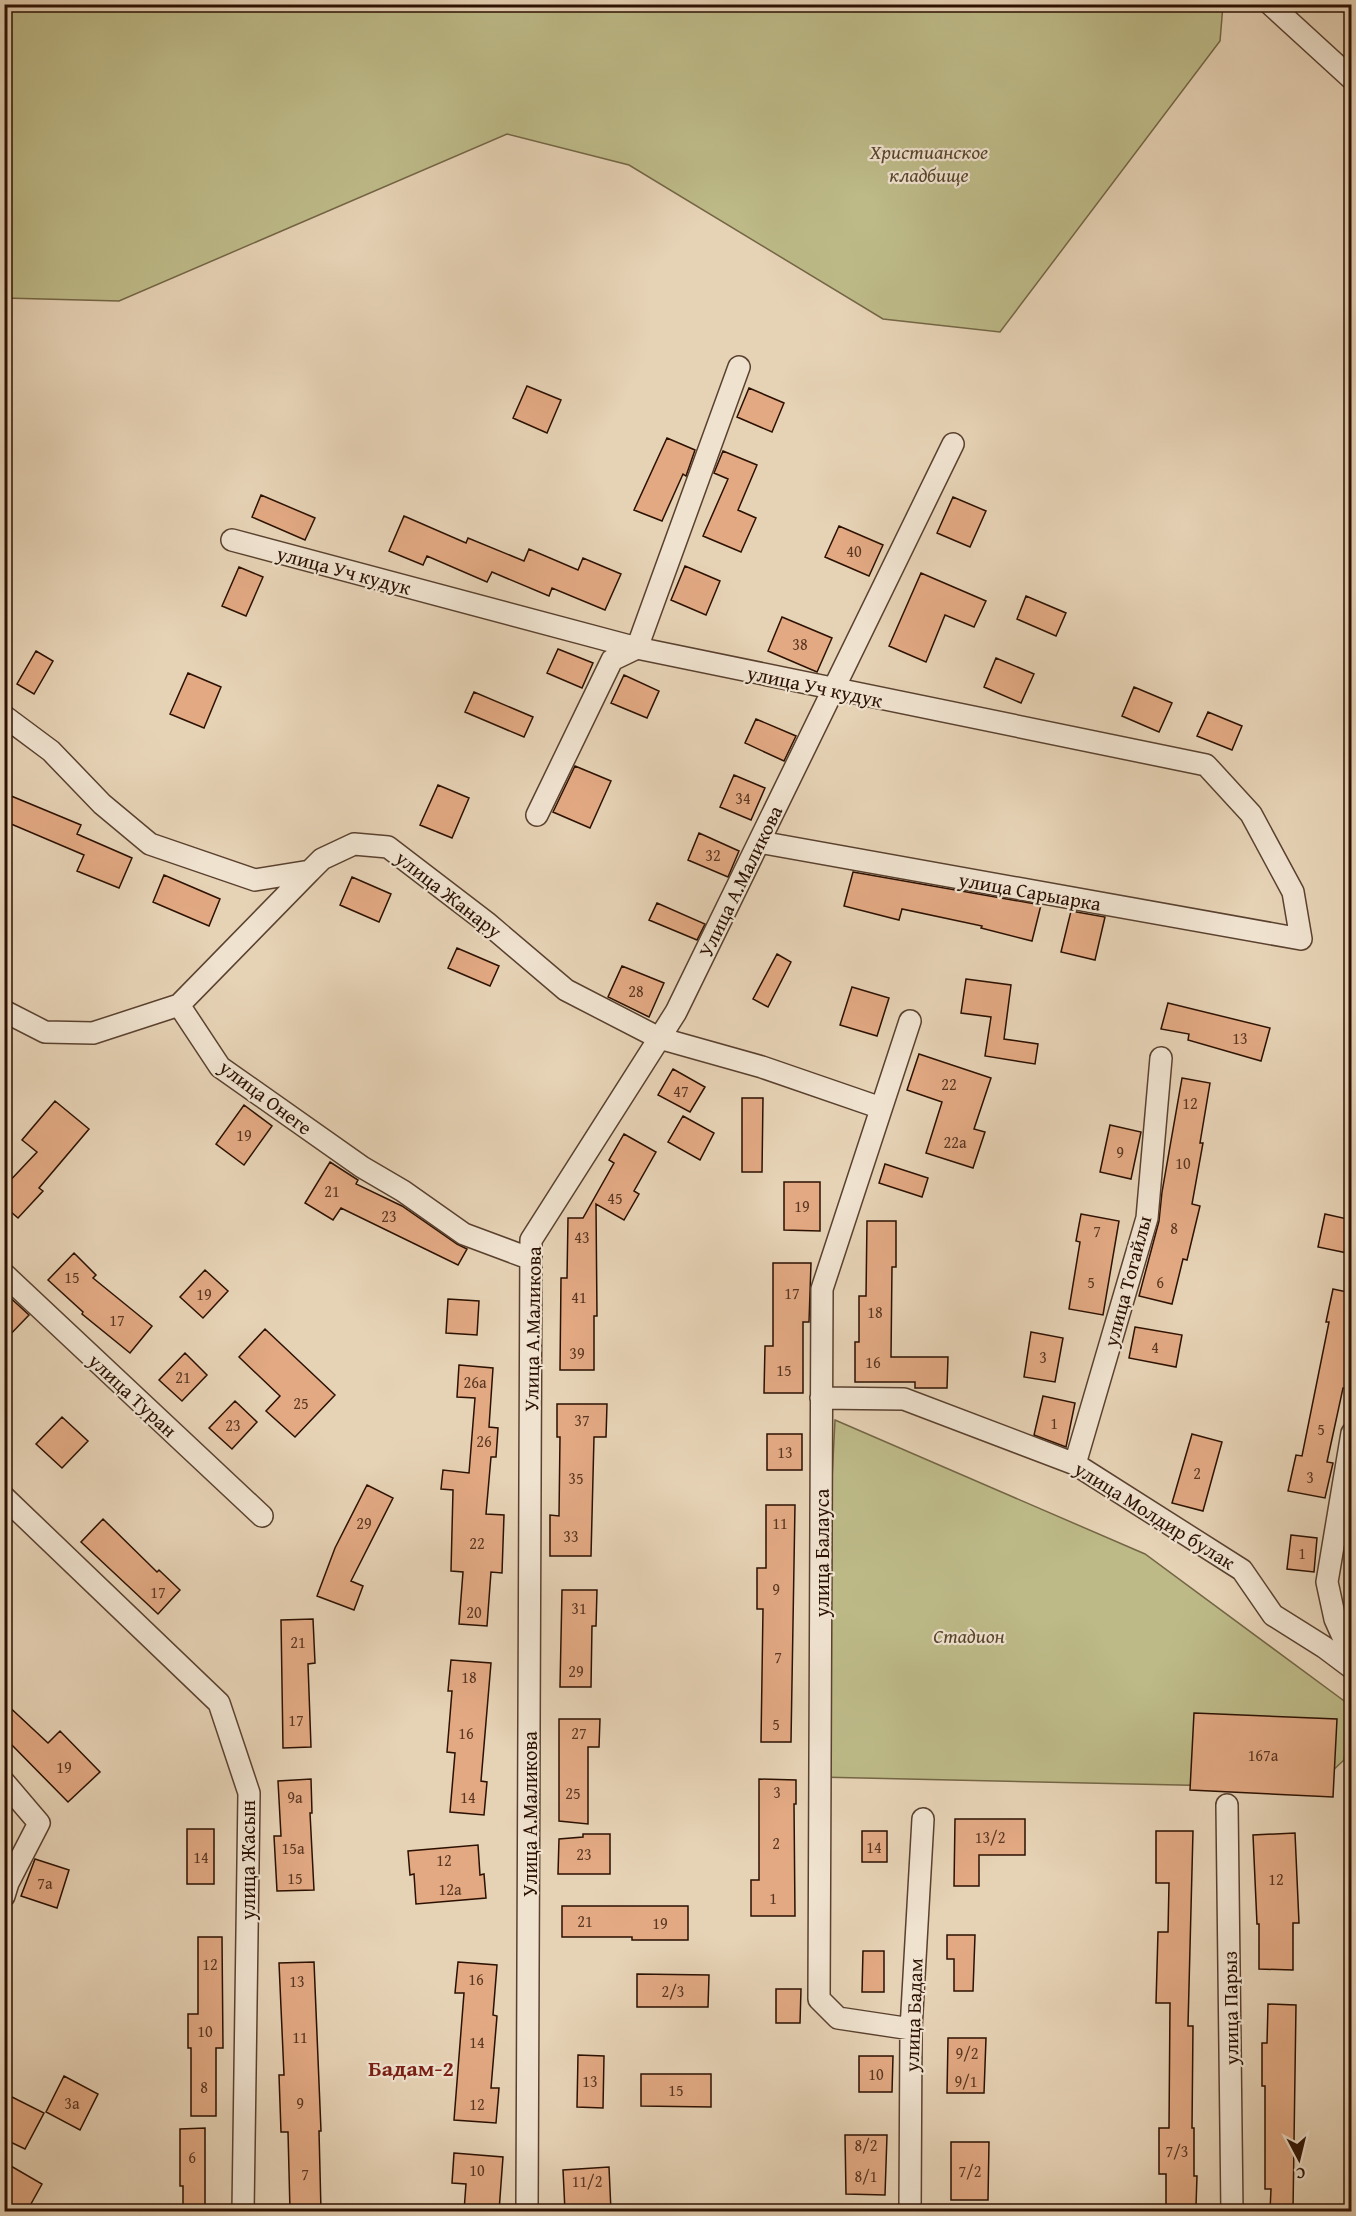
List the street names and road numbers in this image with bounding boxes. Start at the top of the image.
street label: улица Уч кудук [273,538,415,602]
street label: улица Уч кудук [744,657,886,715]
street label: Улица А.Маликова [691,800,790,962]
street label: улица Жанару [389,843,508,945]
street label: улица Сарыарка [956,864,1104,918]
street label: улица Онеге [213,1052,318,1141]
street label: улица Тогайлы [1095,1212,1158,1351]
street label: Улица А.Маликова [516,1246,548,1412]
street label: улица Туран [82,1346,184,1444]
street label: улица Молдир булак [1068,1453,1241,1577]
street label: улица Балауса [807,1488,836,1618]
street label: Улица А.Маликова [515,1731,544,1897]
street label: улица Жасын [233,1800,262,1921]
street label: улица Парыз [1215,1951,1246,2066]
street label: улица Бадам [896,1958,929,2073]

